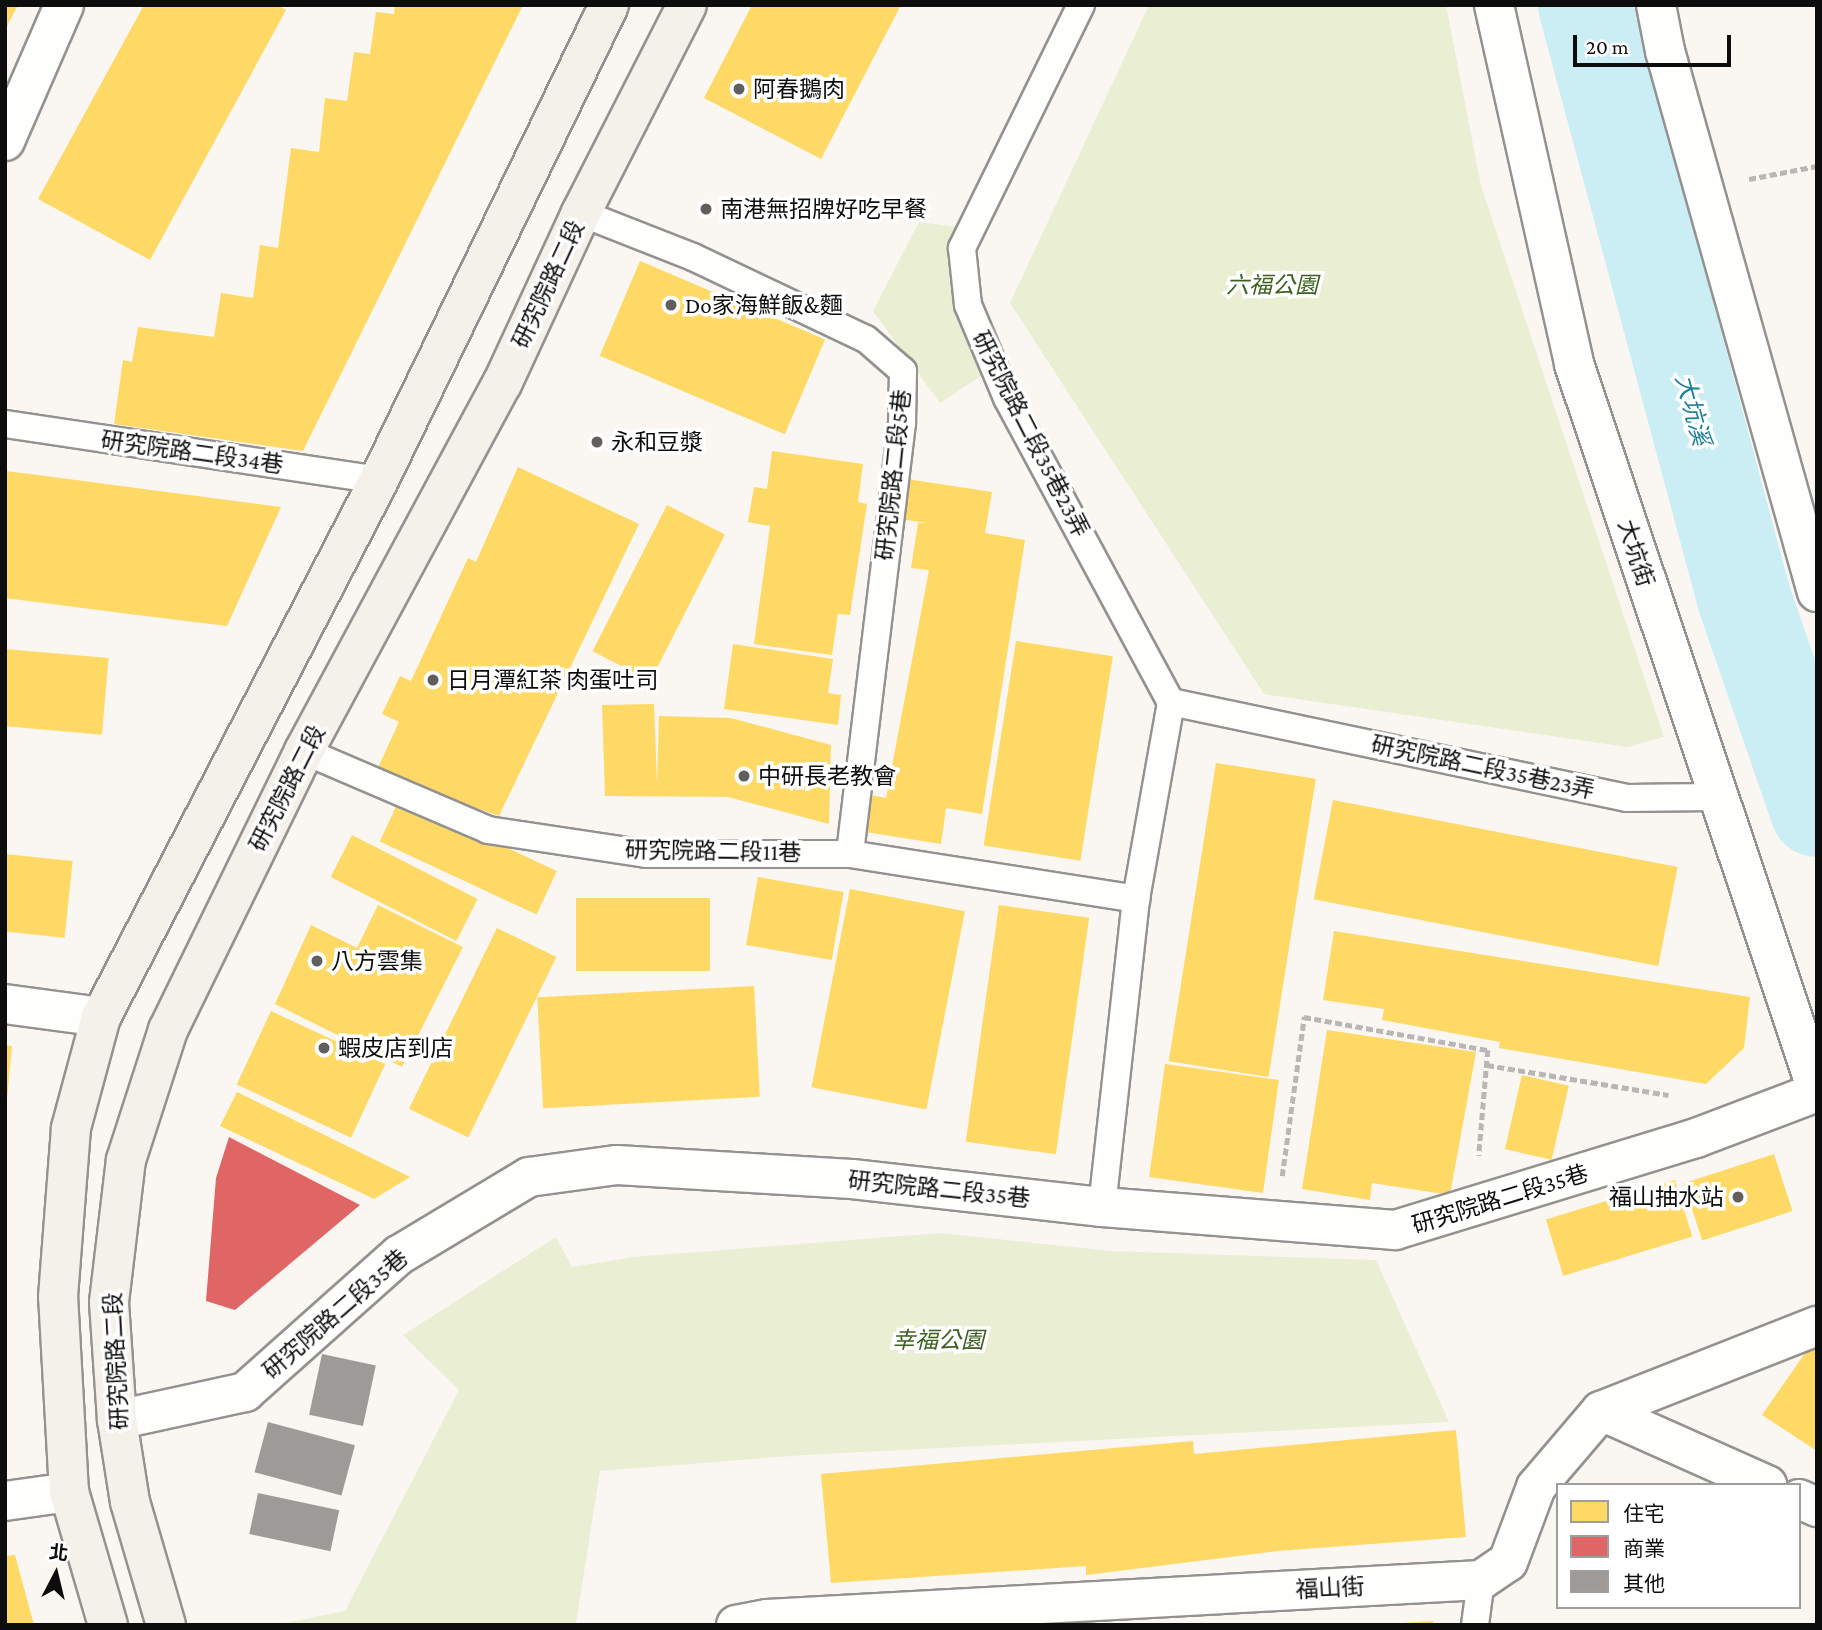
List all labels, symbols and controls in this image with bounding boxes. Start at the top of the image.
scale bar [1577,21,1734,65]
text: 20 m [1586,35,1629,59]
place label: 阿春鵝肉 [753,75,845,103]
marker: 阿春鵝肉 [731,81,747,97]
place label: 南港無招牌好吃早餐 [720,195,927,223]
marker: 南港無招牌好吃早餐 [698,201,714,217]
street label: 研究院路二段 [506,216,590,352]
park label: 六福公園 [1226,271,1318,299]
place label: Do家海鮮飯&麵 [685,291,843,319]
marker: Do家海鮮飯&麵 [663,297,679,313]
street label: 研究院路二段35巷23弄 [967,326,1095,542]
water label: 大坑溪 [1670,371,1716,449]
street label: 研究院路二段5巷 [870,388,916,562]
street label: 研究院路二段34巷 [99,426,285,478]
place label: 永和豆漿 [611,428,703,456]
marker: 永和豆漿 [589,434,605,450]
street label: 大坑街 [1612,516,1660,590]
place label: 日月潭紅茶 肉蛋吐司 [447,666,658,694]
marker: 日月潭紅茶 肉蛋吐司 [425,672,441,688]
street label: 研究院路二段 [243,720,331,856]
street label: 研究院路二段35巷23弄 [1369,730,1597,804]
place label: 中研長老教會 [758,762,896,790]
marker: 中研長老教會 [736,768,752,784]
street label: 研究院路二段11巷 [625,836,801,866]
place label: 八方雲集 [331,947,423,975]
marker: 八方雲集 [309,953,325,969]
place label: 蝦皮店到店 [338,1034,453,1062]
marker: 蝦皮店到店 [316,1040,332,1056]
street label: 研究院路二段35巷 [1409,1159,1591,1239]
street label: 研究院路二段35巷 [847,1166,1031,1212]
place label: 福山抽水站 [1609,1183,1724,1211]
marker: 福山抽水站 [1730,1189,1746,1205]
street label: 研究院路二段35巷 [257,1244,413,1384]
street label: 研究院路二段 [99,1291,133,1431]
park label: 幸福公園 [892,1326,984,1354]
legend [1556,1483,1801,1609]
text: 住宅 [1623,1502,1665,1526]
text: 商業 [1623,1537,1665,1561]
north arrow [21,1539,91,1609]
text: 北 [48,1541,69,1564]
street label: 福山街 [1295,1572,1365,1604]
text: 其他 [1623,1572,1665,1596]

